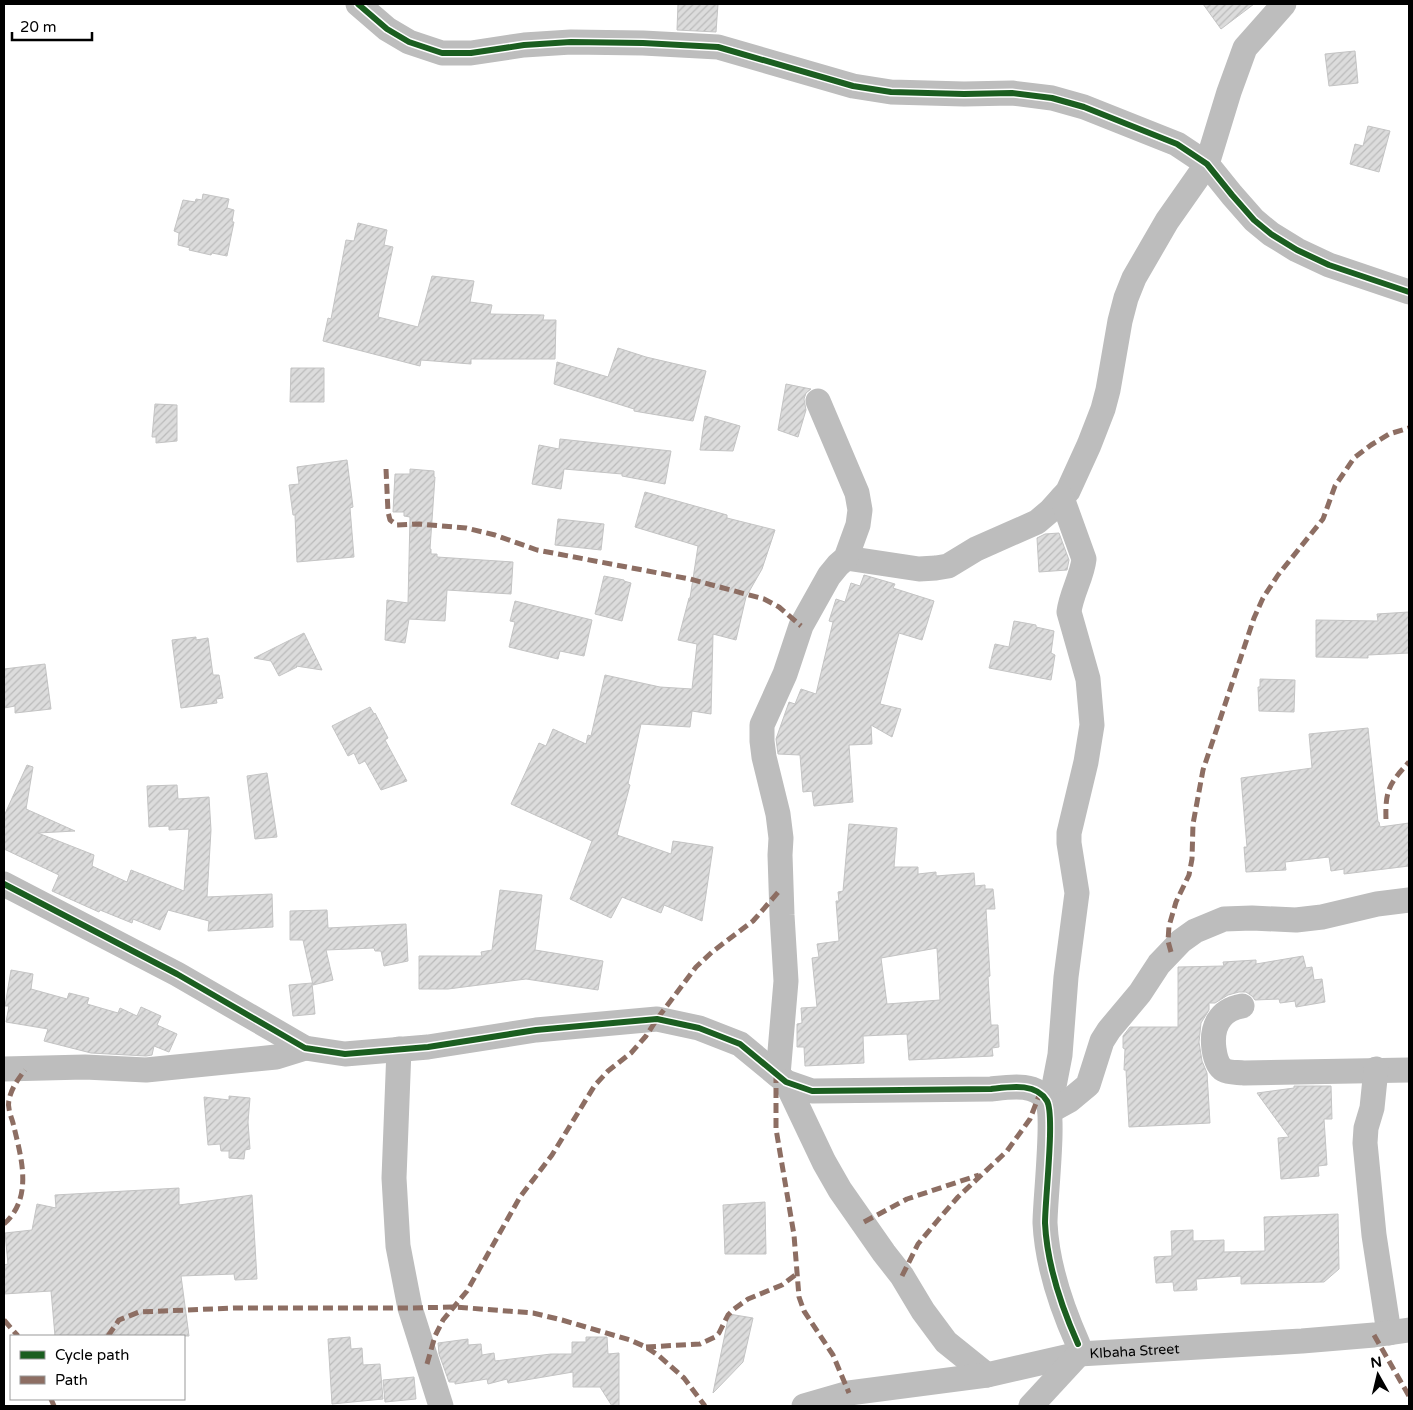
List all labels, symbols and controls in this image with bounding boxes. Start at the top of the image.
scale bar [12,10,92,42]
text: 20 m [20,18,57,36]
legend [10,1335,185,1400]
street label: KIbaha Street [1089,1340,1181,1362]
text: Cycle path [55,1346,129,1364]
north arrow [1353,1350,1403,1400]
text: N [1370,1353,1383,1372]
text: Path [55,1371,88,1389]

